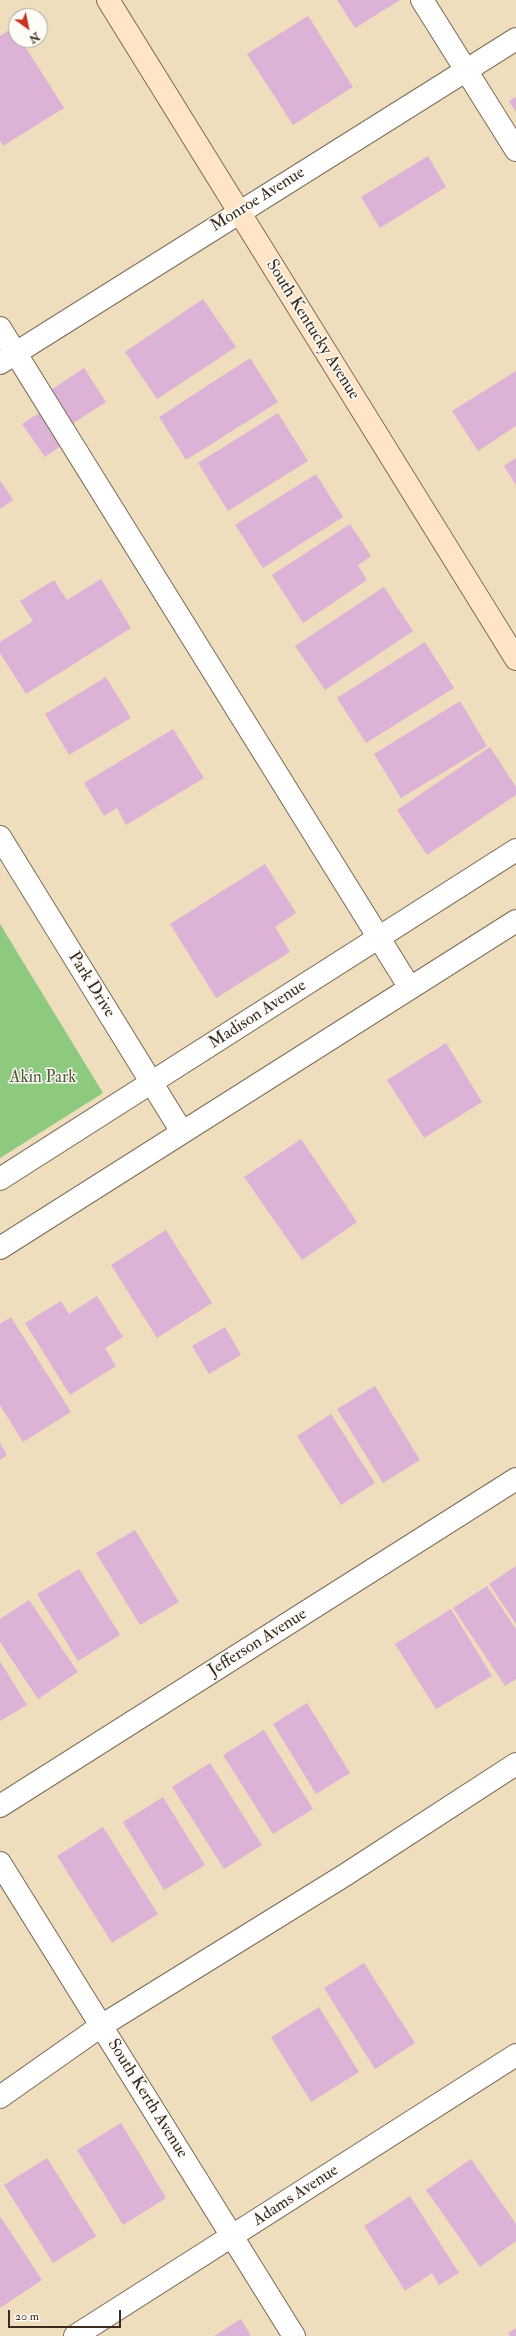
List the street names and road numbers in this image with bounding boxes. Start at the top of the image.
street label: Monroe Avenue [207,163,309,237]
street label: South Kentucky Avenue [261,256,363,404]
street label: Park Drive [63,948,119,1022]
street label: Madison Avenue [206,976,310,1054]
street label: Jefferson Avenue [205,1605,311,1681]
street label: South Kerth Avenue [102,2036,192,2162]
street label: Adams Avenue [249,2161,343,2231]

